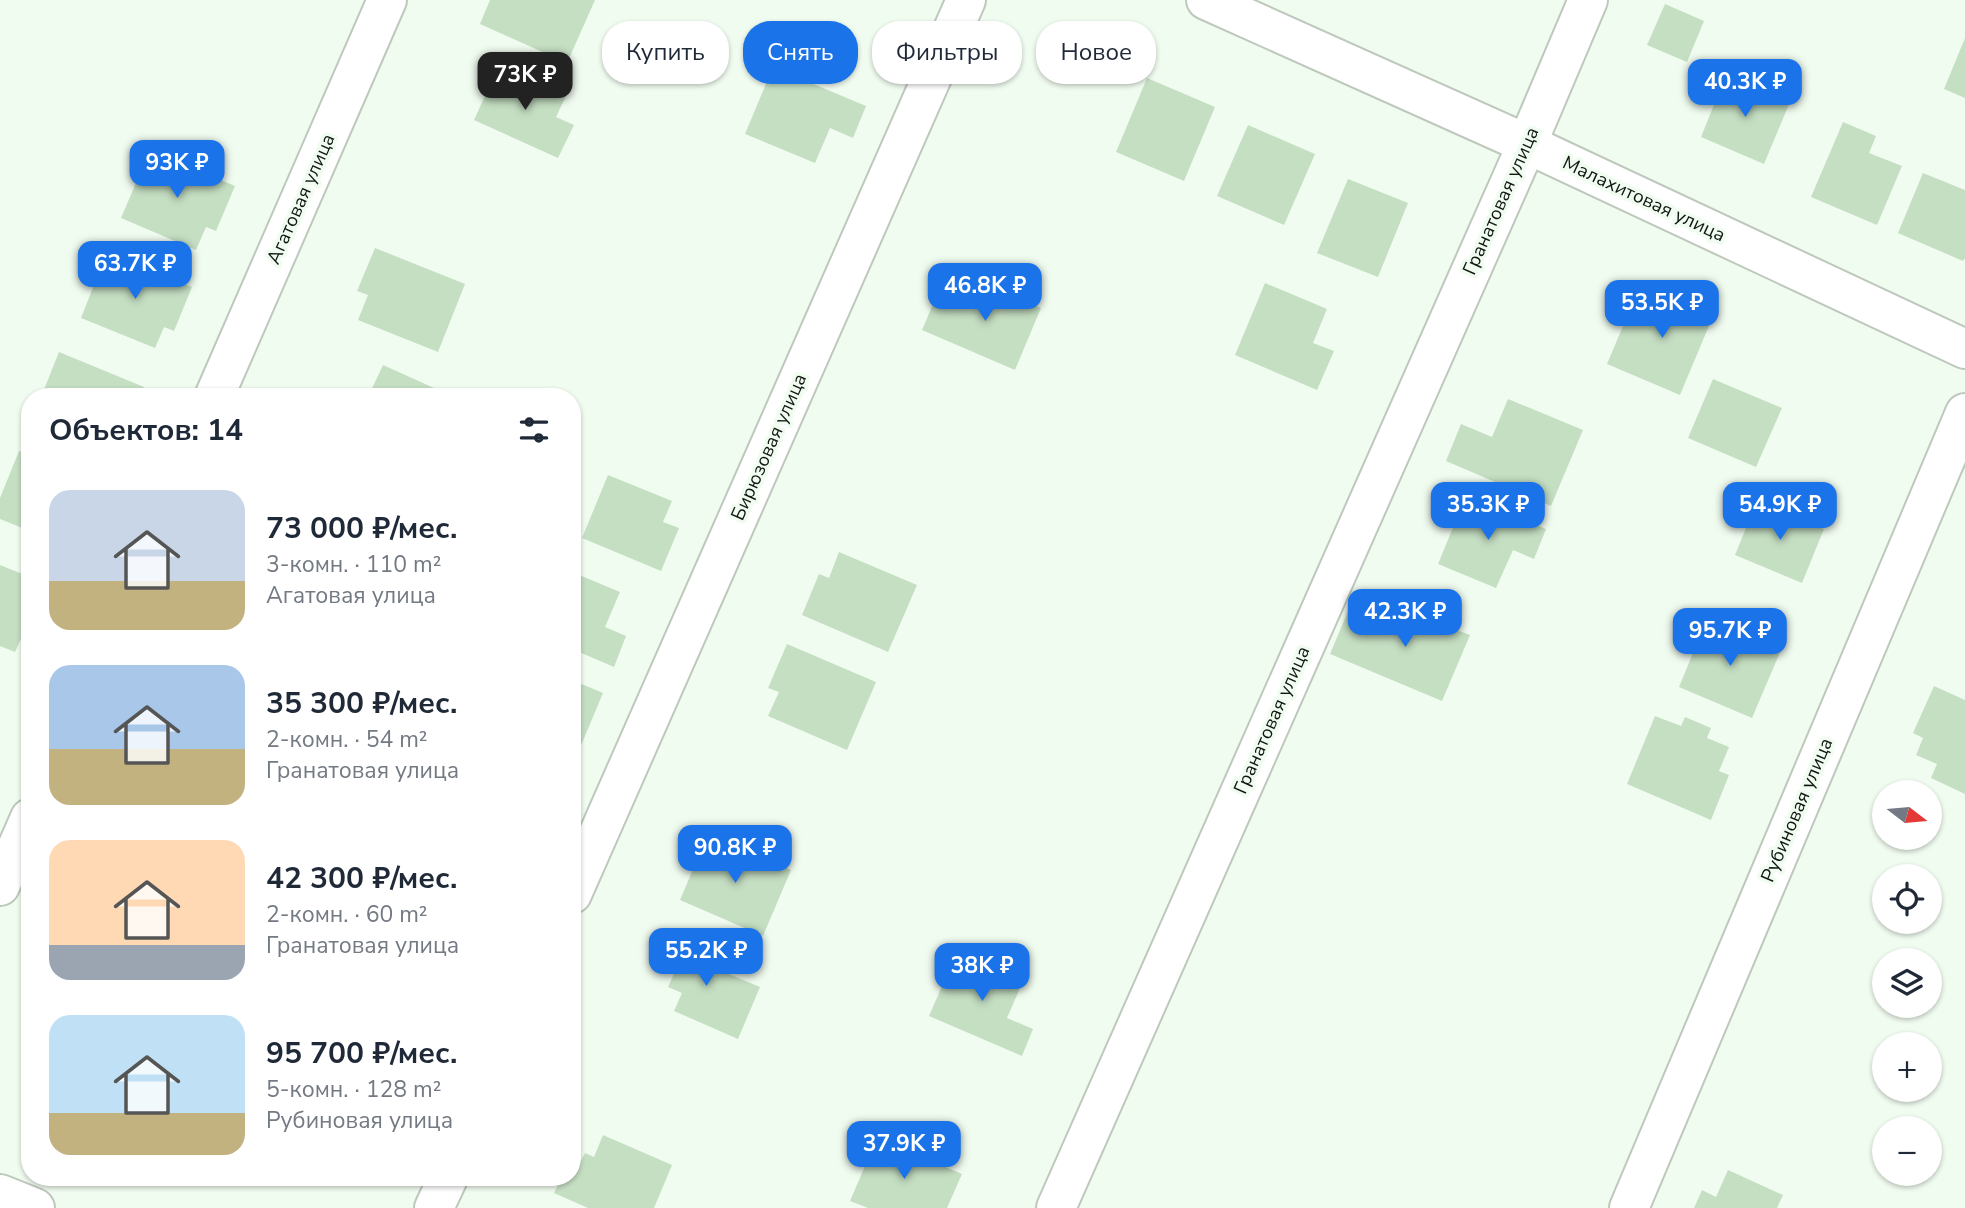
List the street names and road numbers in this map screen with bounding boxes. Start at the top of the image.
street label: Гранатовая улица [1457,123,1545,279]
street label: Агатовая улица [261,130,341,268]
street label: Малахитовая улица [1558,150,1730,248]
street label: Бирюзовая улица [725,369,813,525]
street label: Гранатовая улица [1228,642,1316,798]
street label: Рубиновая улица [1755,734,1839,886]

